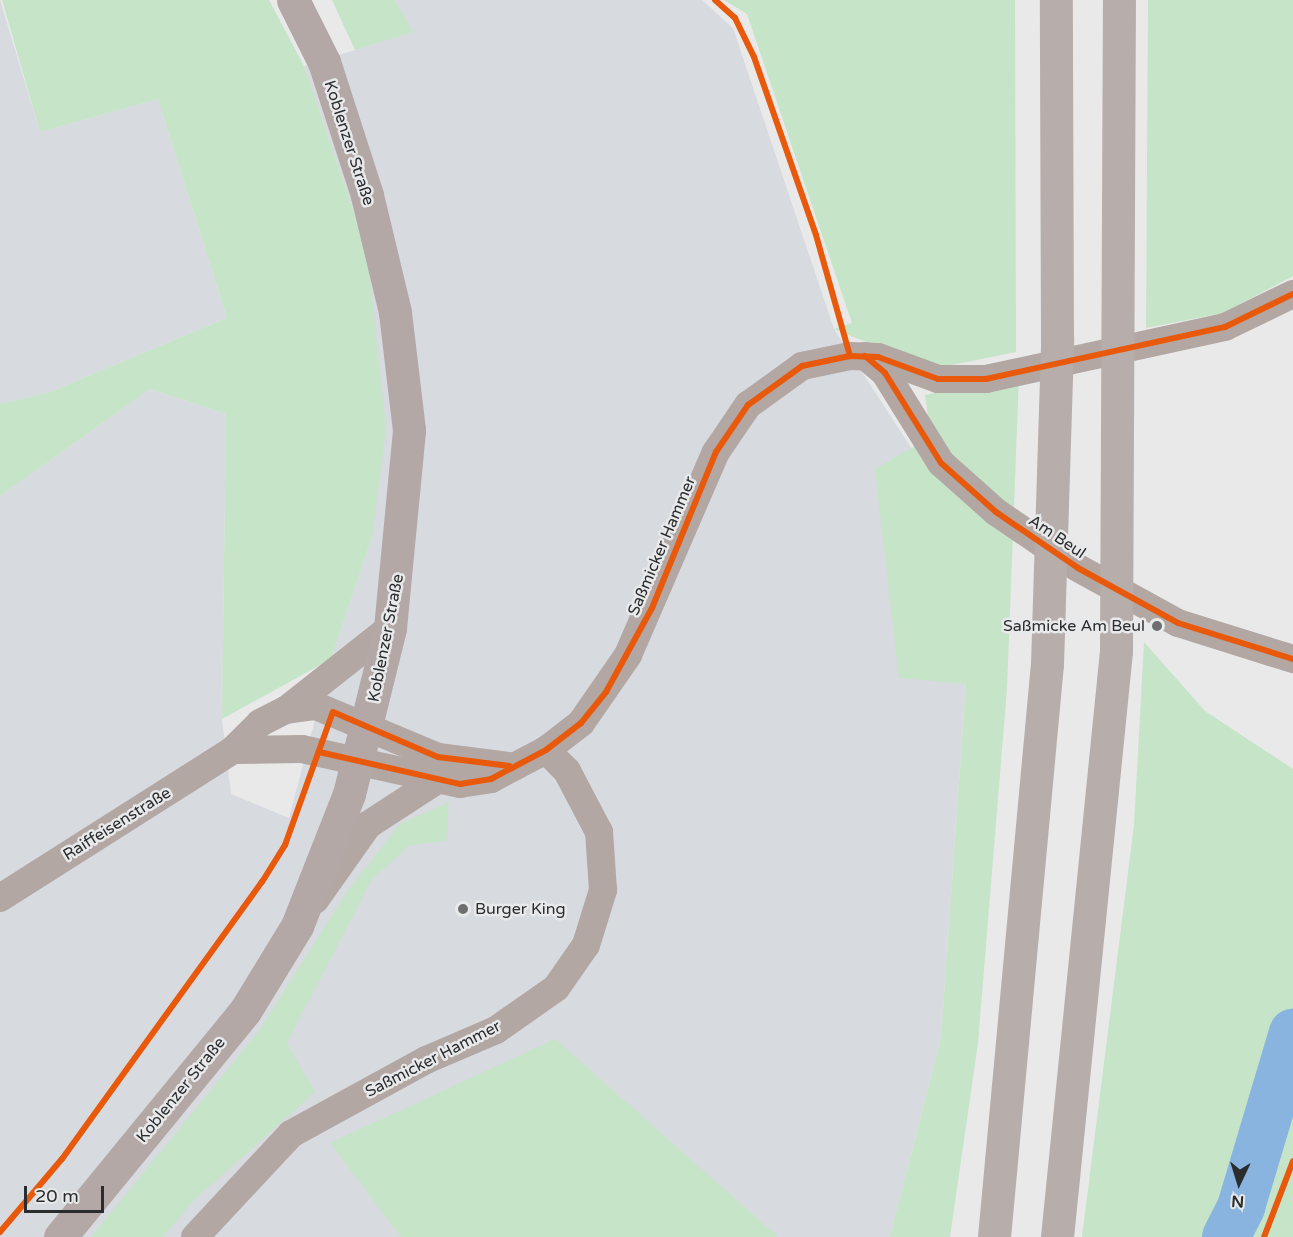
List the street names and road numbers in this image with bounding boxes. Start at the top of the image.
street label: Koblenzer Straße [320,78,378,208]
street label: Saßmicker Hammer [624,474,700,618]
street label: Am Beul [1025,511,1089,563]
street label: Koblenzer Straße [364,572,408,704]
street label: Raiffeisenstraße [60,783,174,865]
street label: Saßmicker Hammer [362,1017,504,1101]
street label: Koblenzer Straße [133,1033,229,1147]

